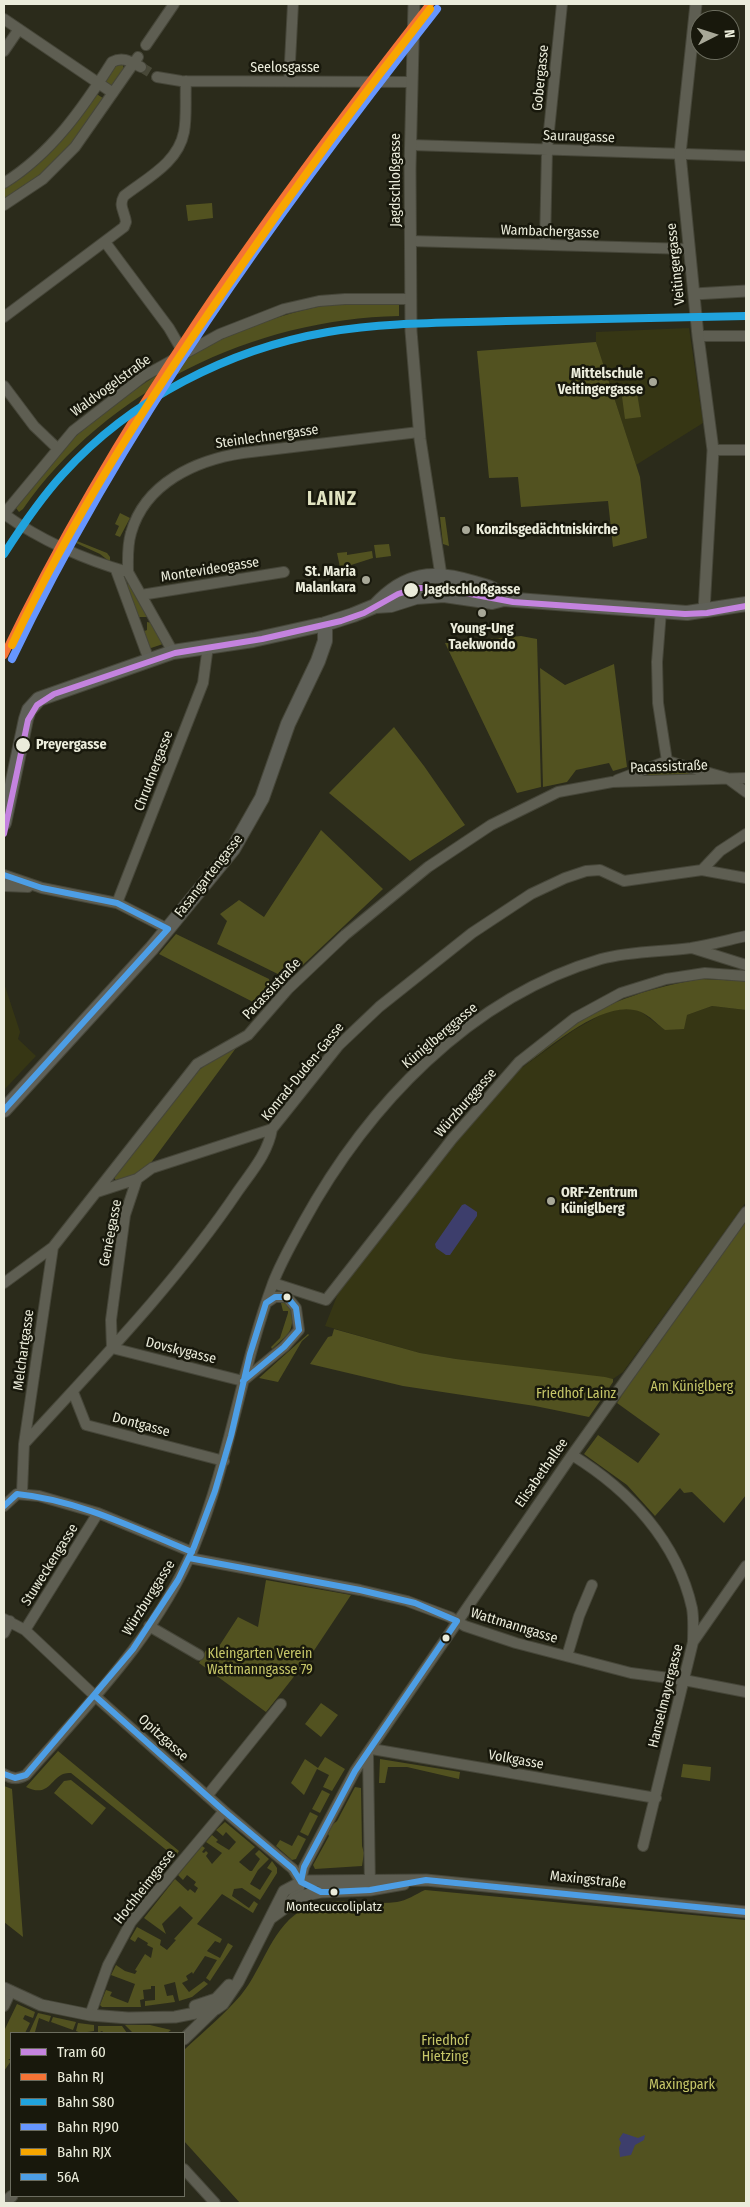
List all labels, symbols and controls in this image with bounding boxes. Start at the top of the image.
north arrow [690,10,740,60]
text: N [721,29,738,39]
street label: Gobergasse [529,44,553,112]
street label: Seelosgasse [250,60,320,76]
street label: Sauraugasse [543,127,615,147]
street label: Jagdschloßgasse [388,133,404,227]
street label: Wambachergasse [500,222,600,242]
street label: Veitingergasse [663,222,689,306]
street label: Waldvogelstraße [68,351,154,421]
place label: Mittelschule Veitingergasse [558,366,643,398]
marker: Mittelschule Veitingergasse [647,376,659,388]
street label: Steinlechnergasse [214,421,320,453]
district label: LAINZ [306,489,358,511]
place label: Konzilsgedächtniskirche [476,522,618,538]
marker: Konzilsgedächtniskirche [460,524,472,536]
street label: Montevideogasse [160,554,260,586]
place label: St. Maria Malankara [296,564,356,596]
marker: St. Maria Malankara [360,574,372,586]
marker: Jagdschloßgasse [402,581,420,599]
place label: Jagdschloßgasse [424,582,520,598]
marker: Young-Ung Taekwondo [476,607,488,619]
place label: Young-Ung Taekwondo [449,621,515,654]
street label: Chrudnergasse [131,728,177,814]
marker: Preyergasse [14,736,32,754]
place label: Preyergasse [36,737,106,753]
street label: Pacassistraße [630,757,708,777]
street label: Fasangartengasse [171,831,247,921]
street label: Pacassistraße [239,955,305,1023]
street label: Küniglberggasse [399,1000,481,1072]
street label: Konrad-Duden-Gasse [258,1019,348,1125]
street label: Würzburggasse [432,1065,500,1141]
place label: ORF-Zentrum Küniglberg [561,1185,638,1218]
marker: ORF-Zentrum Küniglberg [545,1195,557,1207]
street label: Genéegasse [96,1198,126,1268]
unlabelled marker [282,1292,292,1302]
street label: Melchartgasse [10,1308,38,1392]
street label: Dovskygasse [144,1334,218,1368]
park label: Am Küniglberg [651,1379,733,1395]
park label: Friedhof Lainz [536,1386,616,1402]
street label: Dontgasse [110,1409,172,1441]
street label: Elisabethallee [512,1435,572,1511]
street label: Stuweckengasse [18,1521,82,1609]
street label: Würzburggasse [119,1557,179,1639]
street label: Wattmanngasse [468,1605,560,1647]
unlabelled marker [441,1633,451,1643]
street label: Hanselmayergasse [645,1642,687,1750]
park label: Kleingarten Verein Wattmanngasse 79 [207,1646,313,1678]
street label: Opitzgasse [135,1711,191,1765]
street label: Volkgasse [487,1747,545,1773]
street label: Hochheimgasse [111,1847,179,1927]
street label: Maxingstraße [549,1868,627,1892]
marker: Montecuccoliplatz [329,1887,339,1897]
place label: Montecuccoliplatz [286,1899,382,1915]
legend [10,2032,185,2197]
park label: Friedhof Hietzing [421,2033,469,2066]
text: Tram 60 [57,2043,106,2061]
text: Bahn RJ [57,2068,104,2086]
park label: Maxingpark [649,2077,715,2093]
text: Bahn S80 [57,2093,115,2111]
text: Bahn RJ90 [57,2118,119,2136]
text: Bahn RJX [57,2143,111,2161]
text: 56A [57,2168,79,2186]

